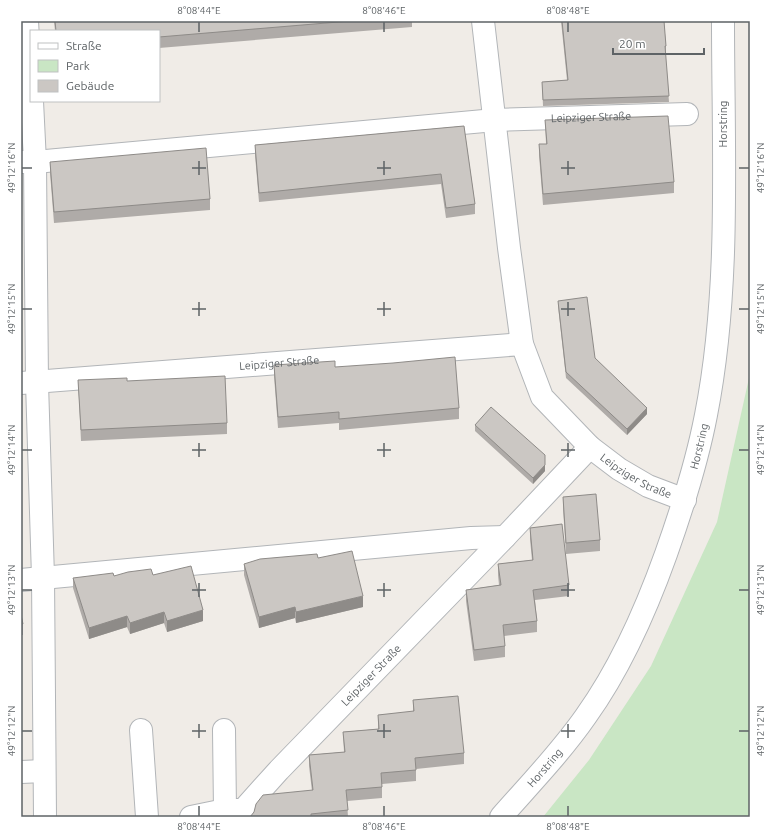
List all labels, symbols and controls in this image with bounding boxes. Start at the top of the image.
text: 8°08'44"E [177,5,221,16]
text: 8°08'46"E [362,5,406,16]
text: 8°08'48"E [546,5,590,16]
legend [30,30,160,102]
scale bar [613,30,704,56]
text: 20 m [619,37,646,50]
text: Straße [66,39,102,52]
text: Park [66,59,90,72]
text: Gebäude [66,79,114,92]
street label: Horstring [717,101,729,147]
street label: Leipziger Straße [551,110,631,124]
text: 49°12'16"N [6,143,17,193]
text: 49°12'16"N [755,143,766,193]
text: 49°12'15"N [6,284,17,334]
text: 49°12'15"N [755,284,766,334]
street label: Leipziger Straße [239,354,320,372]
street label: Horstring [687,422,710,471]
text: 49°12'14"N [6,425,17,475]
text: 49°12'14"N [755,425,766,475]
street label: Leipziger Straße [598,451,673,500]
text: 49°12'13"N [6,565,17,615]
text: 49°12'13"N [755,565,766,615]
street label: Leipziger Straße [339,642,403,708]
text: 49°12'12"N [6,706,17,756]
text: 49°12'12"N [755,706,766,756]
street label: Horstring [525,746,565,789]
text: 8°08'44"E [177,821,221,832]
text: 8°08'46"E [362,821,406,832]
text: 8°08'48"E [546,821,590,832]

